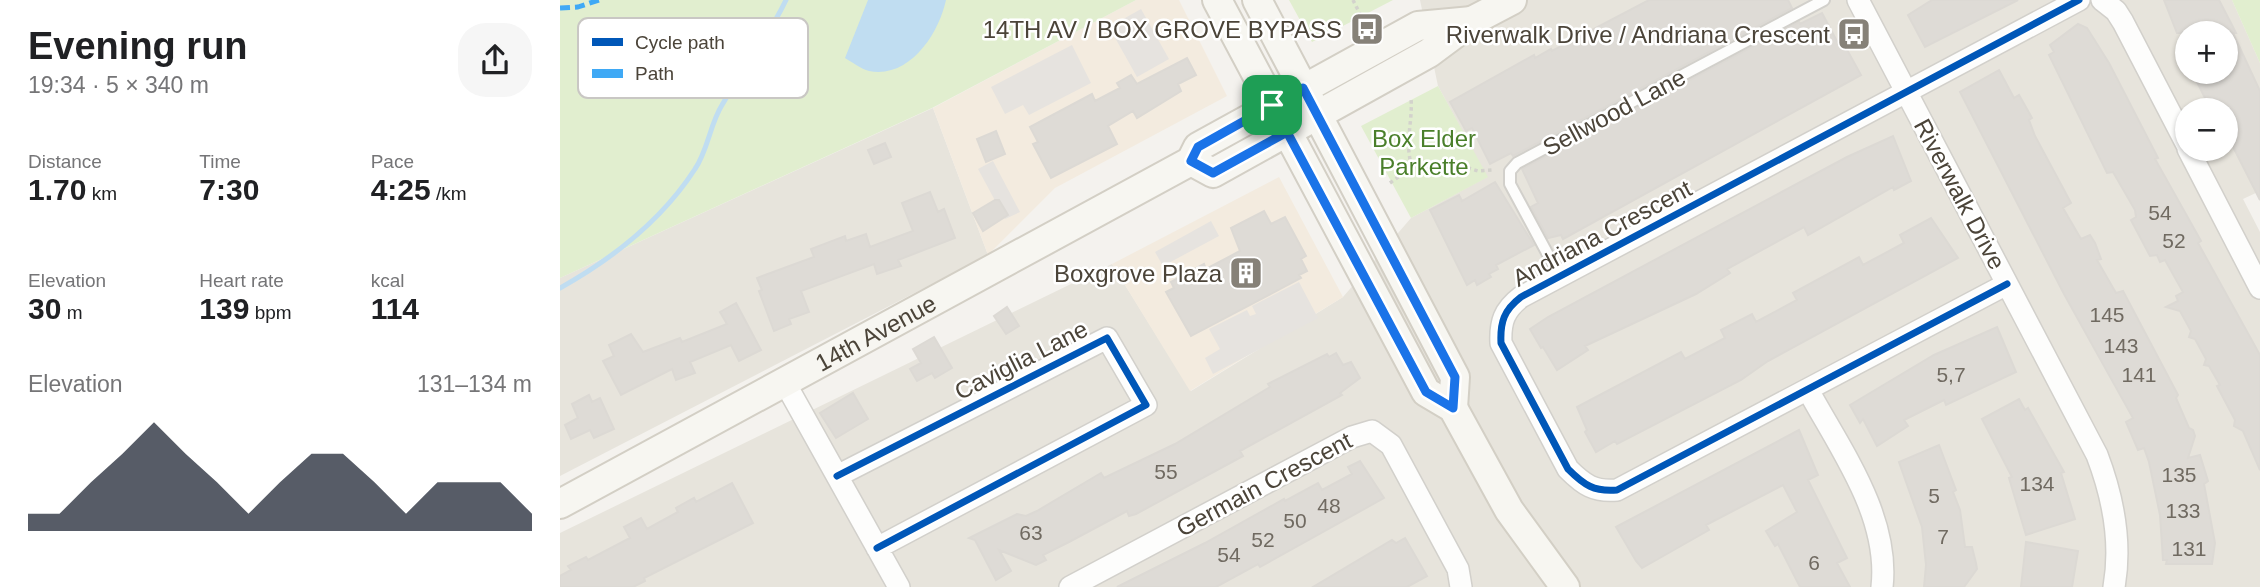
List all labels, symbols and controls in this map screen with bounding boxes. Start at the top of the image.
bus stop icon: 14TH AV / BOX GROVE BYPASS [1348,10,1386,48]
bus stop icon: Riverwalk Drive / Andriana Crescent [1835,15,1873,53]
place label: 14TH AV / BOX GROVE BYPASS [983,16,1342,43]
legend [578,18,808,98]
place label: Riverwalk Drive / Andriana Crescent [1446,21,1830,48]
map controls [2175,21,2238,161]
button: + [2175,21,2238,84]
button: share [458,23,532,97]
text: Evening run [28,25,248,67]
text: Cycle path [635,32,725,53]
text: Path [635,63,674,84]
street label: Sellwood Lane [1538,63,1690,161]
text: 19:34 · 5 × 340 m [28,72,209,98]
pin [1242,75,1302,135]
icon: arrive [1253,86,1291,124]
button: − [2175,98,2238,161]
street label: Riverwalk Drive [1909,114,2011,274]
park label: Box Elder Parkette [1372,125,1476,180]
text: Distance [28,151,102,172]
text: Time [199,151,241,172]
text: Pace [371,151,414,172]
text: 1.70 [28,173,86,206]
text: 7:30 [199,173,259,206]
text: 4:25 [371,173,431,206]
street label: Andriana Crescent [1508,174,1696,292]
text: km [86,183,117,204]
text: /km [431,183,467,204]
house number: 54 [2148,201,2172,224]
house number: 52 [2162,229,2186,252]
building icon: Boxgrove Plaza [1227,254,1265,292]
place label: Boxgrove Plaza [1054,260,1223,287]
text: Elevation [28,270,106,291]
text: Heart rate [199,270,284,291]
text: kcal [371,270,404,291]
street label: 14th Avenue [810,289,940,376]
text: 30 [28,292,61,325]
text: 139 [199,292,249,325]
text: 114 [371,292,419,325]
text: m [61,302,82,323]
text: bpm [249,302,292,323]
house number: 145 [2089,303,2125,326]
street label: Caviglia Lane [950,315,1092,405]
house number: 143 [2103,334,2139,357]
house number: 5,7 [1936,363,1966,386]
house number: 141 [2121,363,2157,386]
text: Elevation [28,371,123,397]
text: 131–134 m [417,371,532,397]
street label: Germain Crescent [1172,426,1357,542]
house number: 55 [1154,460,1178,483]
house number: 135 [2161,463,2197,486]
house number: 134 [2019,472,2055,495]
house number: 5 [1928,484,1940,507]
house number: 48 [1317,494,1341,517]
house number: 133 [2165,499,2201,522]
house number: 50 [1283,509,1307,532]
house number: 63 [1019,521,1043,544]
house number: 7 [1937,525,1949,548]
house number: 52 [1251,528,1275,551]
house number: 131 [2171,537,2207,560]
house number: 54 [1217,543,1241,566]
house number: 6 [1808,551,1820,574]

